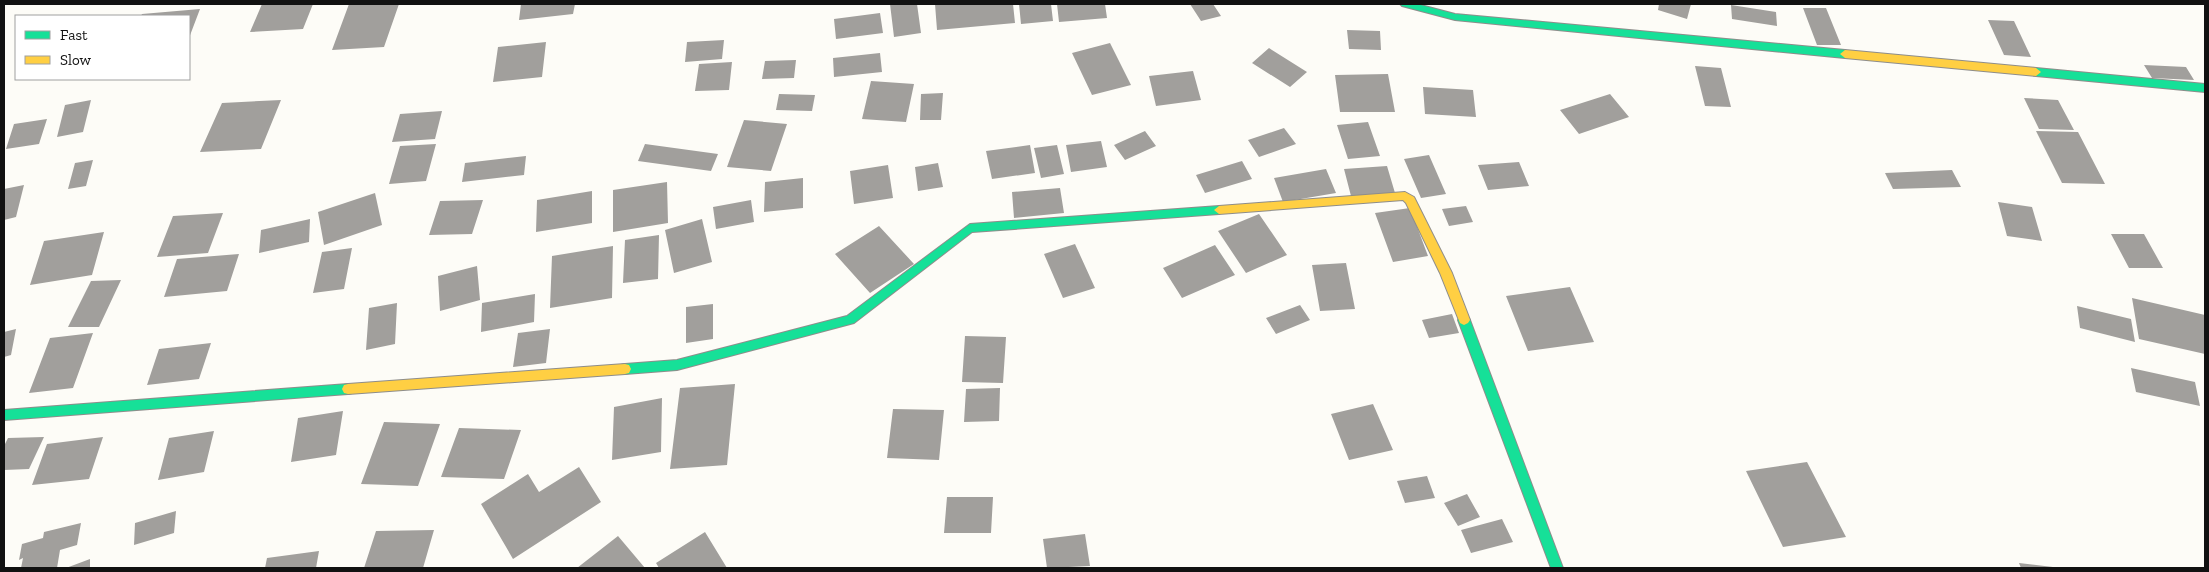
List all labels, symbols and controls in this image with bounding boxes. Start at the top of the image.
legend [15,15,190,80]
text: Fast [60,26,88,44]
text: Slow [60,51,92,69]

